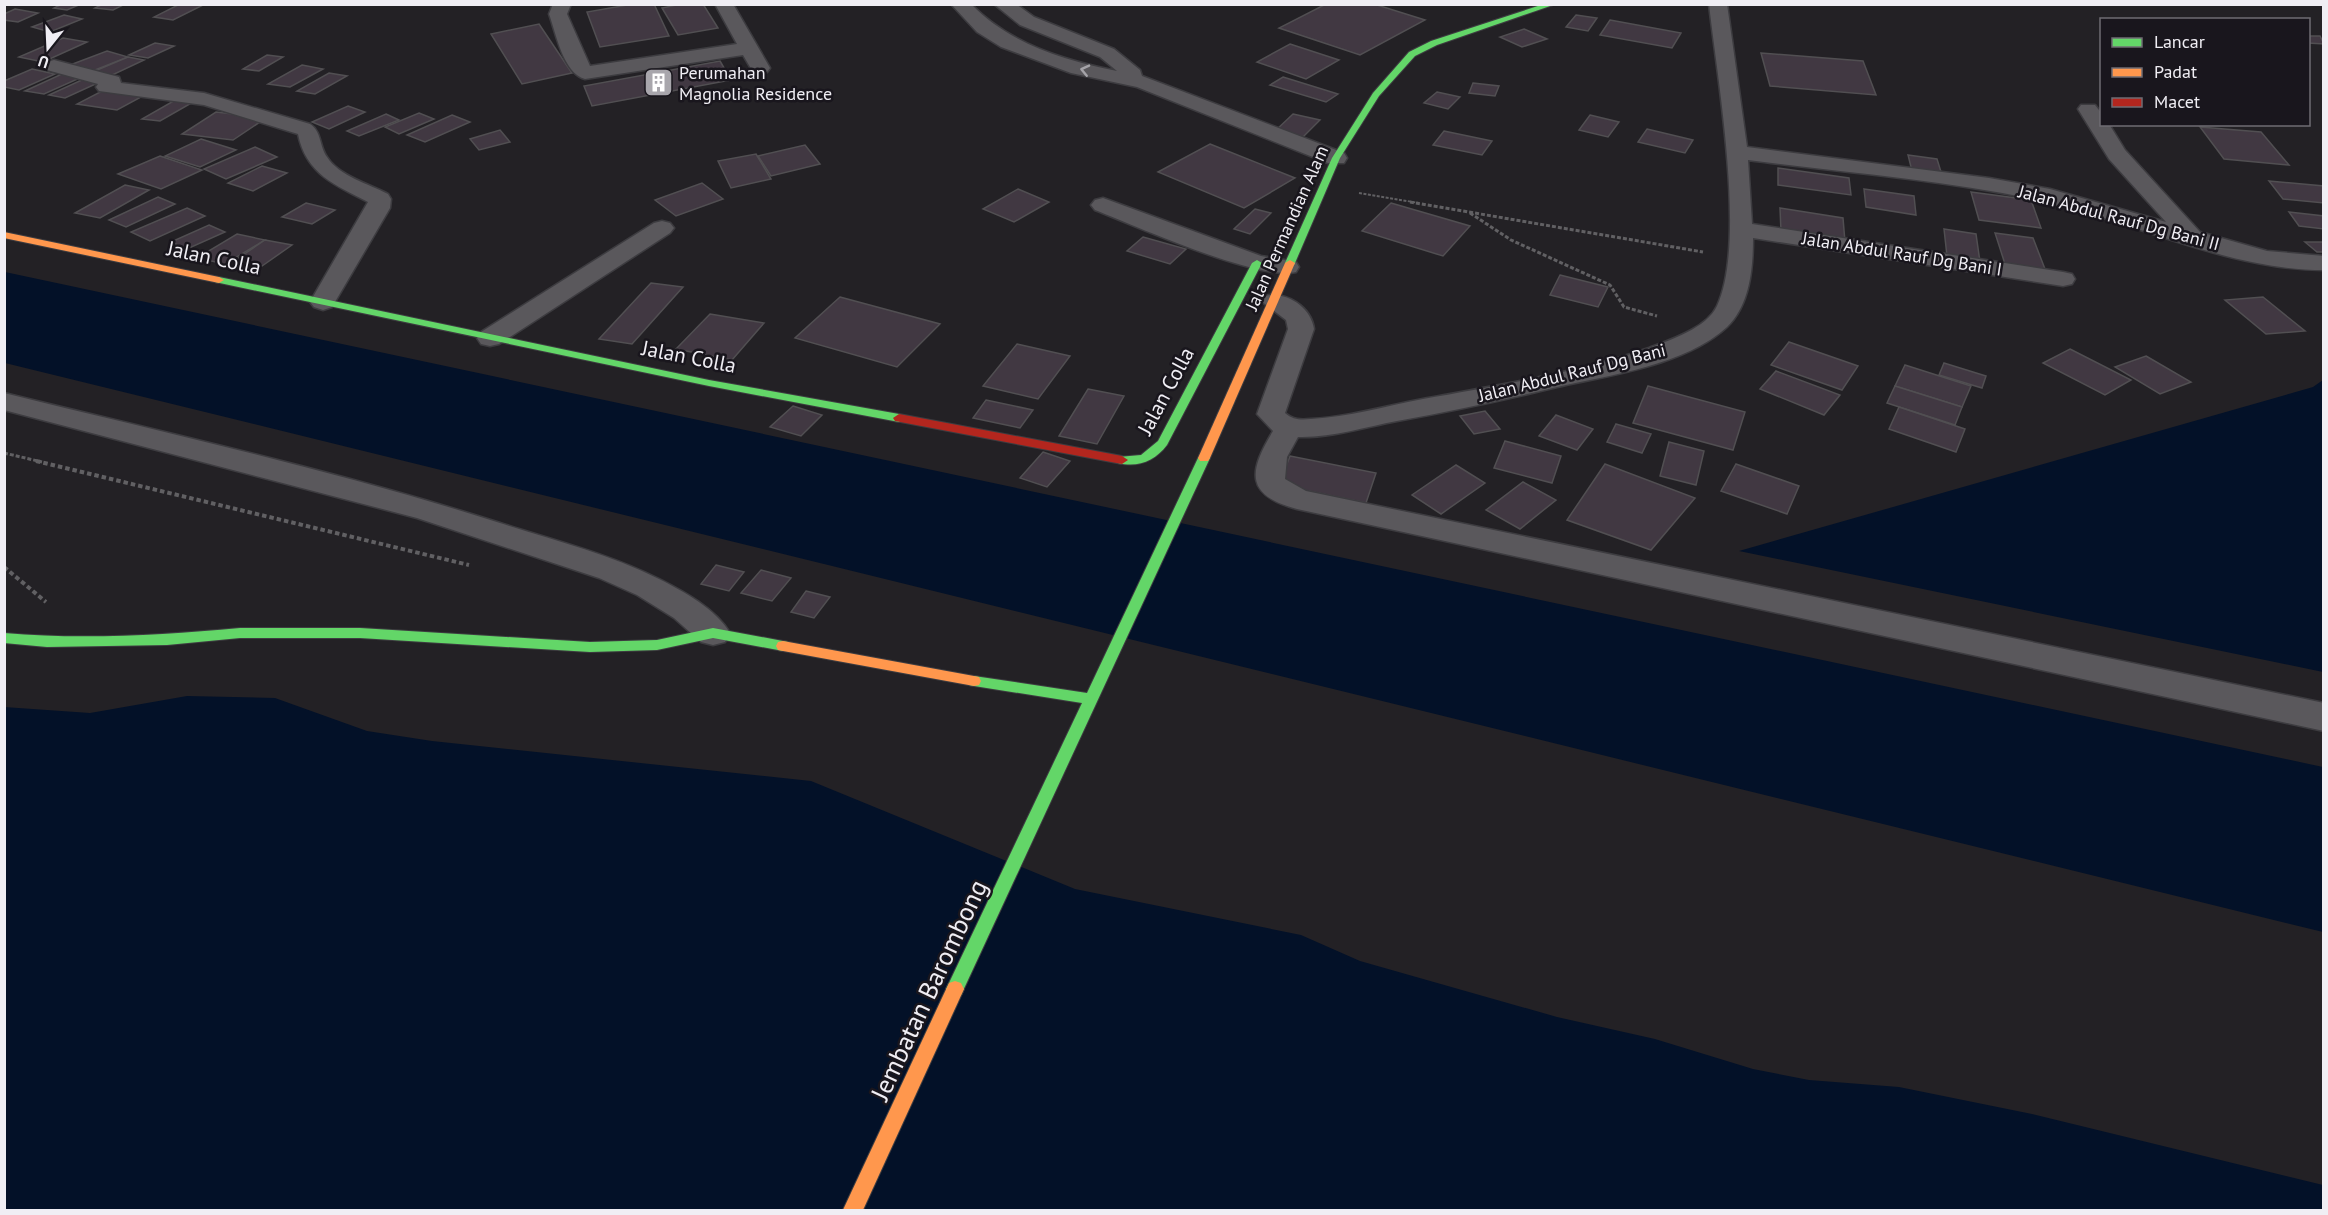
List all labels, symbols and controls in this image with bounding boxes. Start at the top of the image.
north arrow [18,18,78,78]
legend [2100,18,2310,126]
text: Lancar [2154,30,2205,53]
text: U [35,51,51,73]
text: Padat [2154,60,2197,83]
place label: Perumahan Magnolia Residence [679,61,832,105]
one-way arrow [1080,64,1090,77]
building icon: Perumahan Magnolia Residence [642,67,674,99]
text: Macet [2154,90,2200,113]
street label: Jalan Permandian Alam [1239,142,1333,315]
street label: Jalan Abdul Rauf Dg Bani II [2015,179,2222,255]
street label: Jalan Abdul Rauf Dg Bani I [1799,226,2004,281]
street label: Jalan Colla [164,234,264,281]
street label: Jalan Colla [639,334,738,379]
street label: Jalan Abdul Rauf Dg Bani [1475,338,1668,407]
street label: Jalan Colla [1131,342,1200,440]
street label: Jembatan Barombong [862,874,994,1106]

